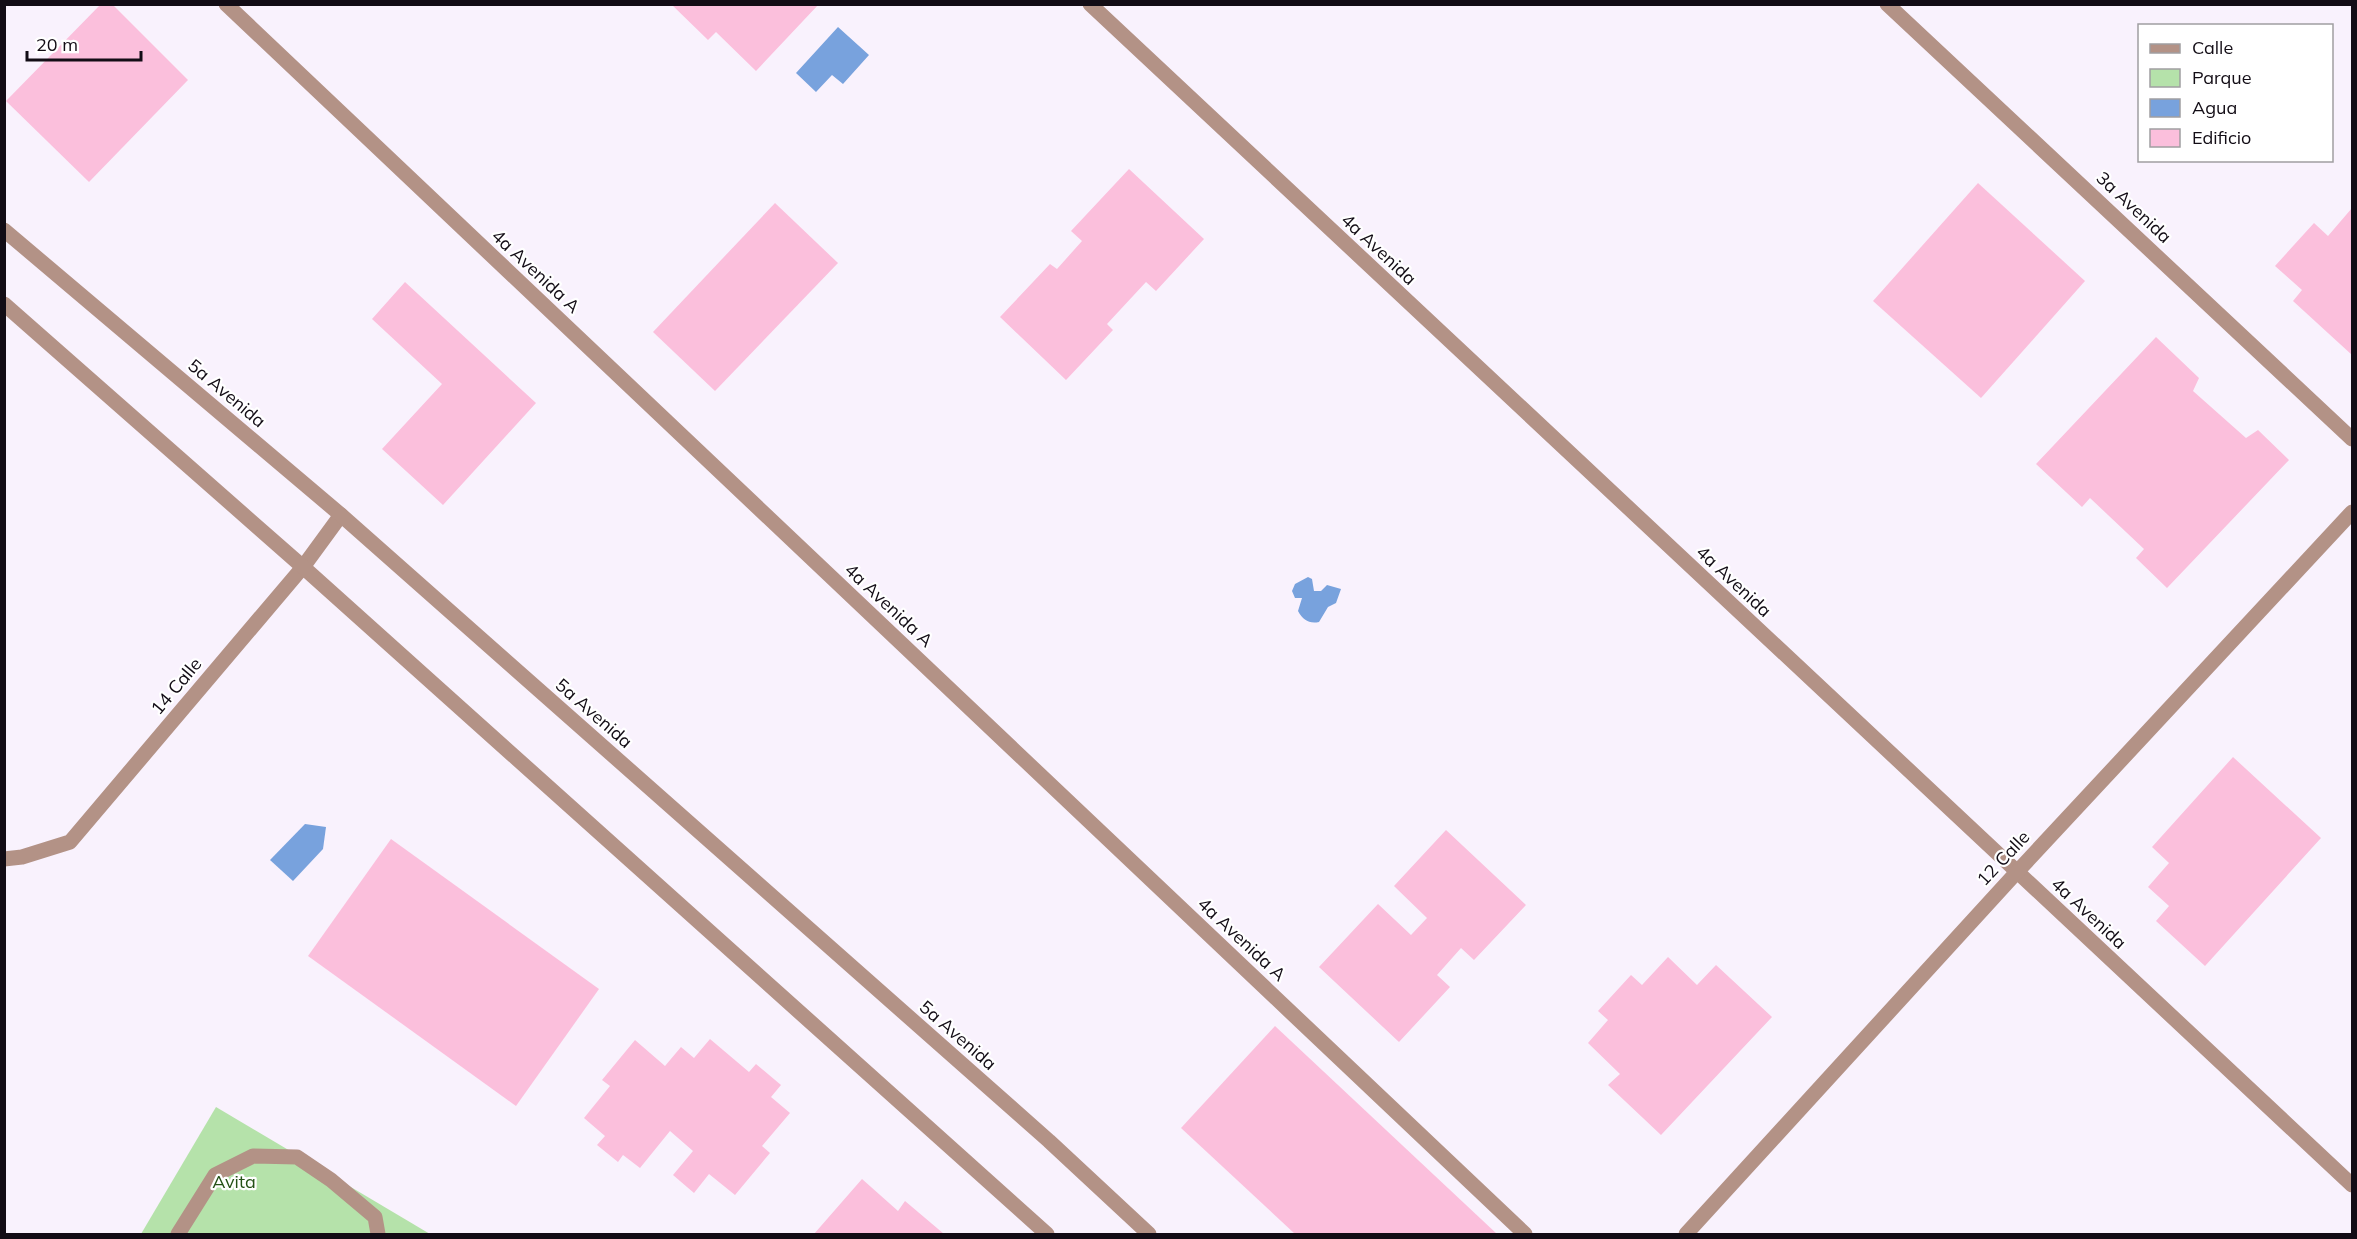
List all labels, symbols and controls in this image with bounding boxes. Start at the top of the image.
scale bar [27,24,141,62]
legend [2138,24,2333,162]
text: 20 m [36,33,78,56]
text: Calle [2192,36,2233,59]
text: Parque [2192,66,2251,89]
text: Agua [2192,96,2237,119]
text: Edificio [2192,126,2251,149]
street label: 3a Avenida [2092,166,2176,248]
street label: 4a Avenida [1337,208,1421,290]
street label: 4a Avenida A [487,224,585,318]
street label: 5a Avenida [183,354,271,432]
street label: 4a Avenida [1692,540,1776,622]
street label: 4a Avenida A [840,558,938,652]
street label: 14 Calle [146,653,206,719]
street label: 5a Avenida [551,673,637,753]
street label: 12 Calle [1972,825,2034,891]
street label: 4a Avenida [2047,872,2131,954]
street label: 4a Avenida A [1193,892,1291,986]
street label: 5a Avenida [915,995,1001,1075]
park label: Avita [212,1170,256,1193]

